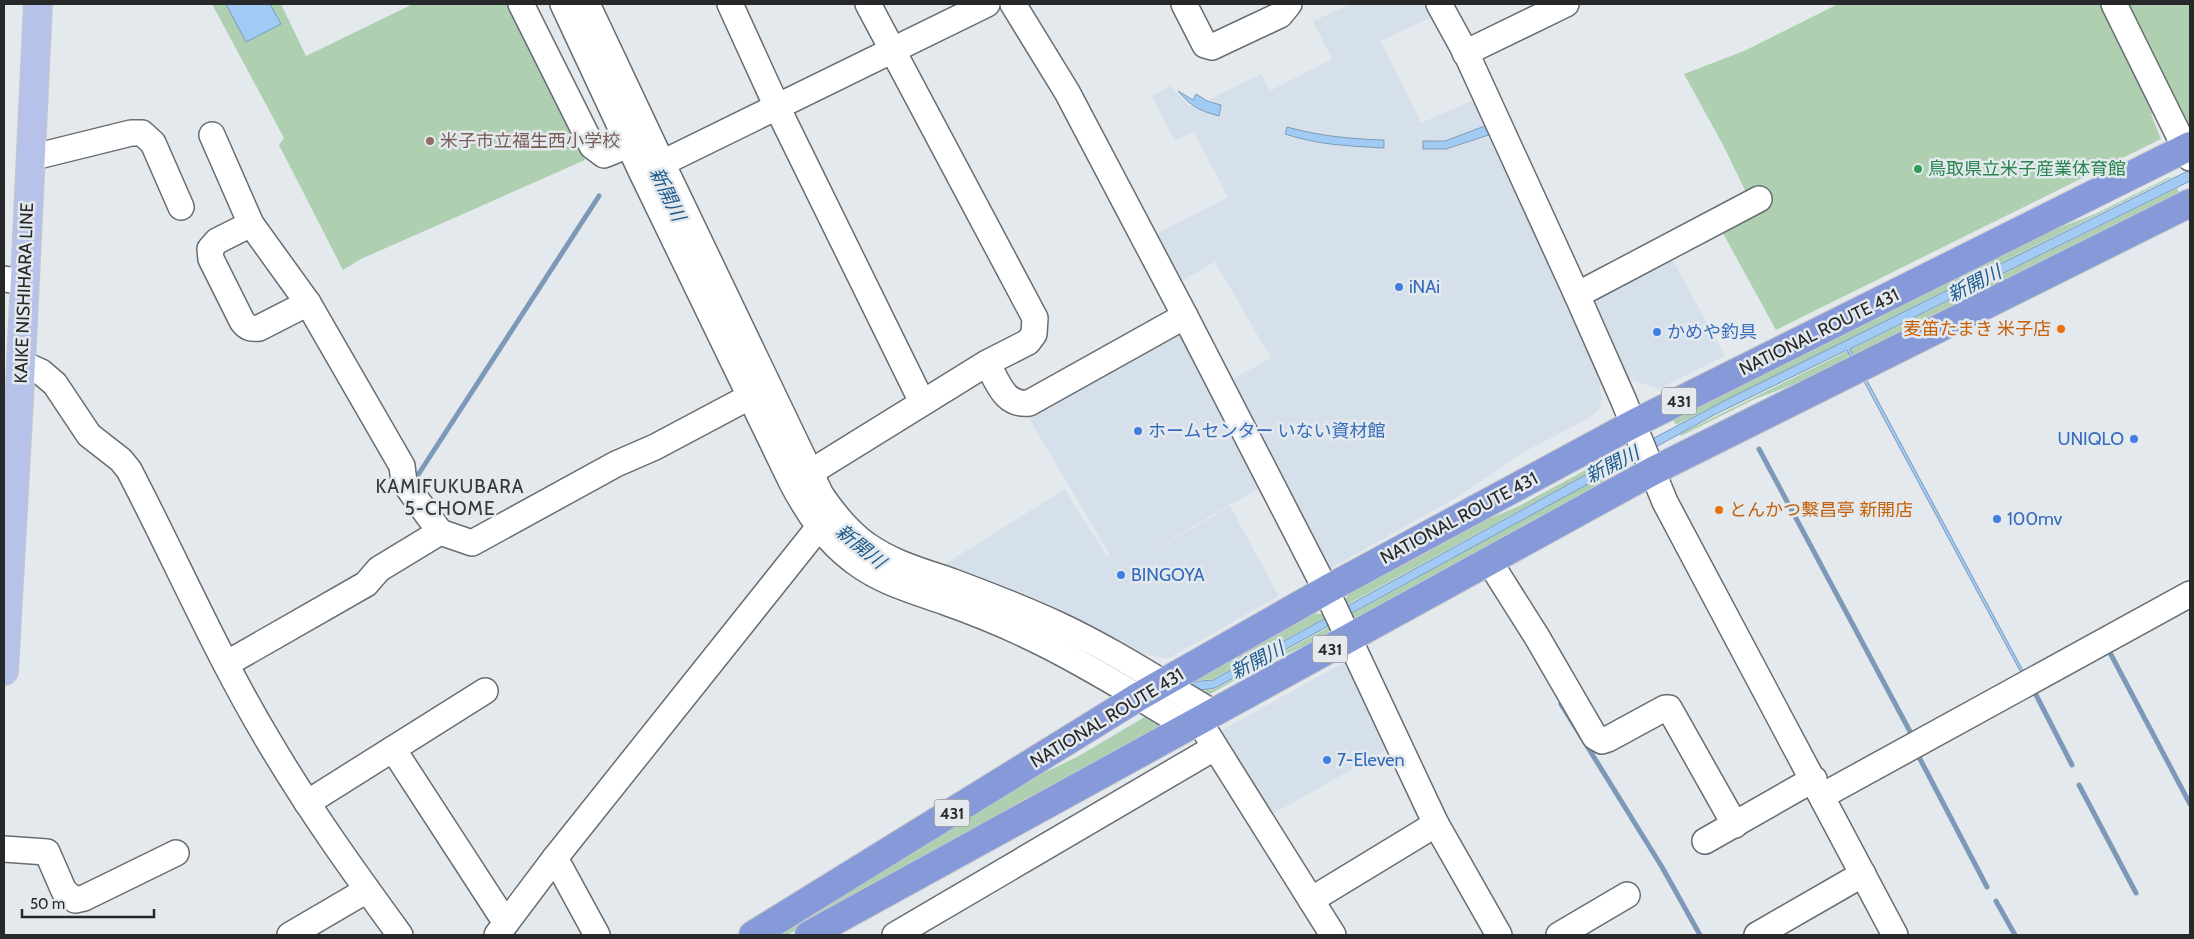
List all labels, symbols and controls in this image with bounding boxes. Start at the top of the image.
place label: 米子市立福生西小学校 [440,130,620,152]
marker: 米子市立福生西小学校 [424,135,436,147]
place label: 鳥取県立米子産業体育館 [1928,158,2126,180]
marker: 鳥取県立米子産業体育館 [1912,163,1924,175]
water label: 新開川 [645,164,691,227]
street label: KAIKE NISHIHARA LINE [10,202,38,384]
water label: 新開川 [1944,259,2007,307]
place label: iNAi [1409,276,1440,298]
marker: iNAi [1393,281,1405,293]
street label: NATIONAL ROUTE 431 [1736,284,1902,380]
place label: 麦笛たまき 米子店 [1903,318,2051,340]
place label: かめや釣具 [1667,321,1757,343]
marker: 麦笛たまき 米子店 [2055,323,2067,335]
marker: かめや釣具 [1651,326,1663,338]
road number: 431 [1662,388,1696,414]
place label: ホームセンター いない資材館 [1148,420,1386,442]
marker: ホームセンター いない資材館 [1132,425,1144,437]
place label: UNIQLO [2057,428,2124,450]
marker: UNIQLO [2128,433,2140,445]
water label: 新開川 [1582,440,1645,488]
street label: NATIONAL ROUTE 431 [1377,467,1541,569]
district label: KAMIFUKUBARA 5-CHOME [375,475,525,520]
place label: とんかつ繫昌亭 新開店 [1729,499,1913,521]
marker: とんかつ繫昌亭 新開店 [1713,504,1725,516]
place label: 100mv [2007,508,2063,530]
marker: 100mv [1991,513,2003,525]
water label: 新開川 [831,520,892,575]
place label: BINGOYA [1131,564,1205,586]
marker: BINGOYA [1115,569,1127,581]
water label: 新開川 [1227,636,1290,684]
road number: 431 [1312,636,1348,662]
street label: NATIONAL ROUTE 431 [1026,663,1188,773]
place label: 7-Eleven [1337,749,1405,771]
marker: 7-Eleven [1321,754,1333,766]
road number: 431 [934,800,970,826]
scale bar [22,886,155,918]
text: 50 m [30,895,65,913]

